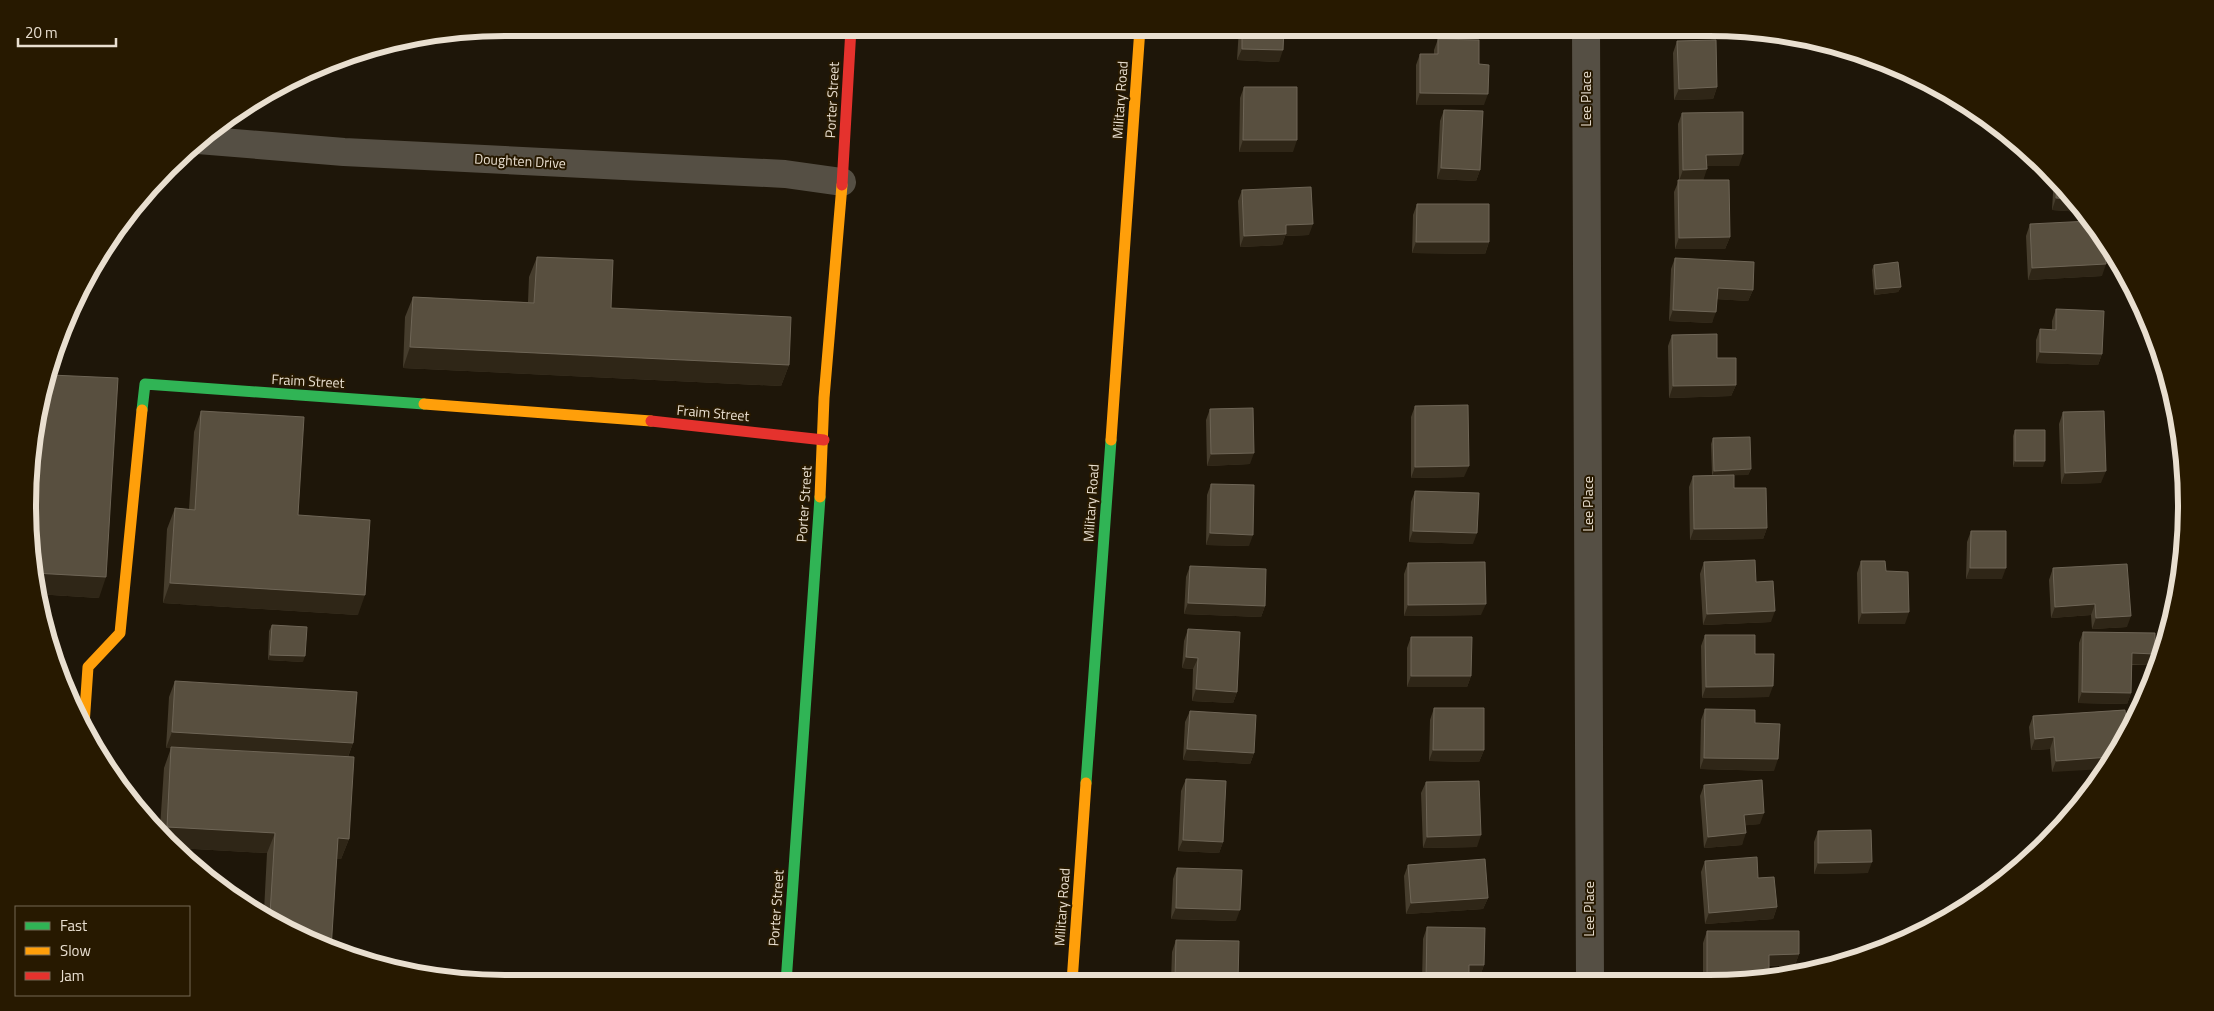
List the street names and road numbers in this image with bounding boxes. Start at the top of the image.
street label: Military Road [1106,60,1133,140]
street label: Porter Street [819,61,844,139]
street label: Lee Place [1575,71,1596,127]
street label: Doughten Drive [474,148,566,173]
street label: Fraim Street [271,368,345,393]
street label: Fraim Street [676,399,750,426]
street label: Military Road [1077,463,1104,543]
street label: Porter Street [790,465,817,543]
street label: Lee Place [1577,476,1598,532]
street label: Military Road [1048,867,1075,947]
street label: Porter Street [762,869,789,947]
street label: Lee Place [1578,881,1599,937]

